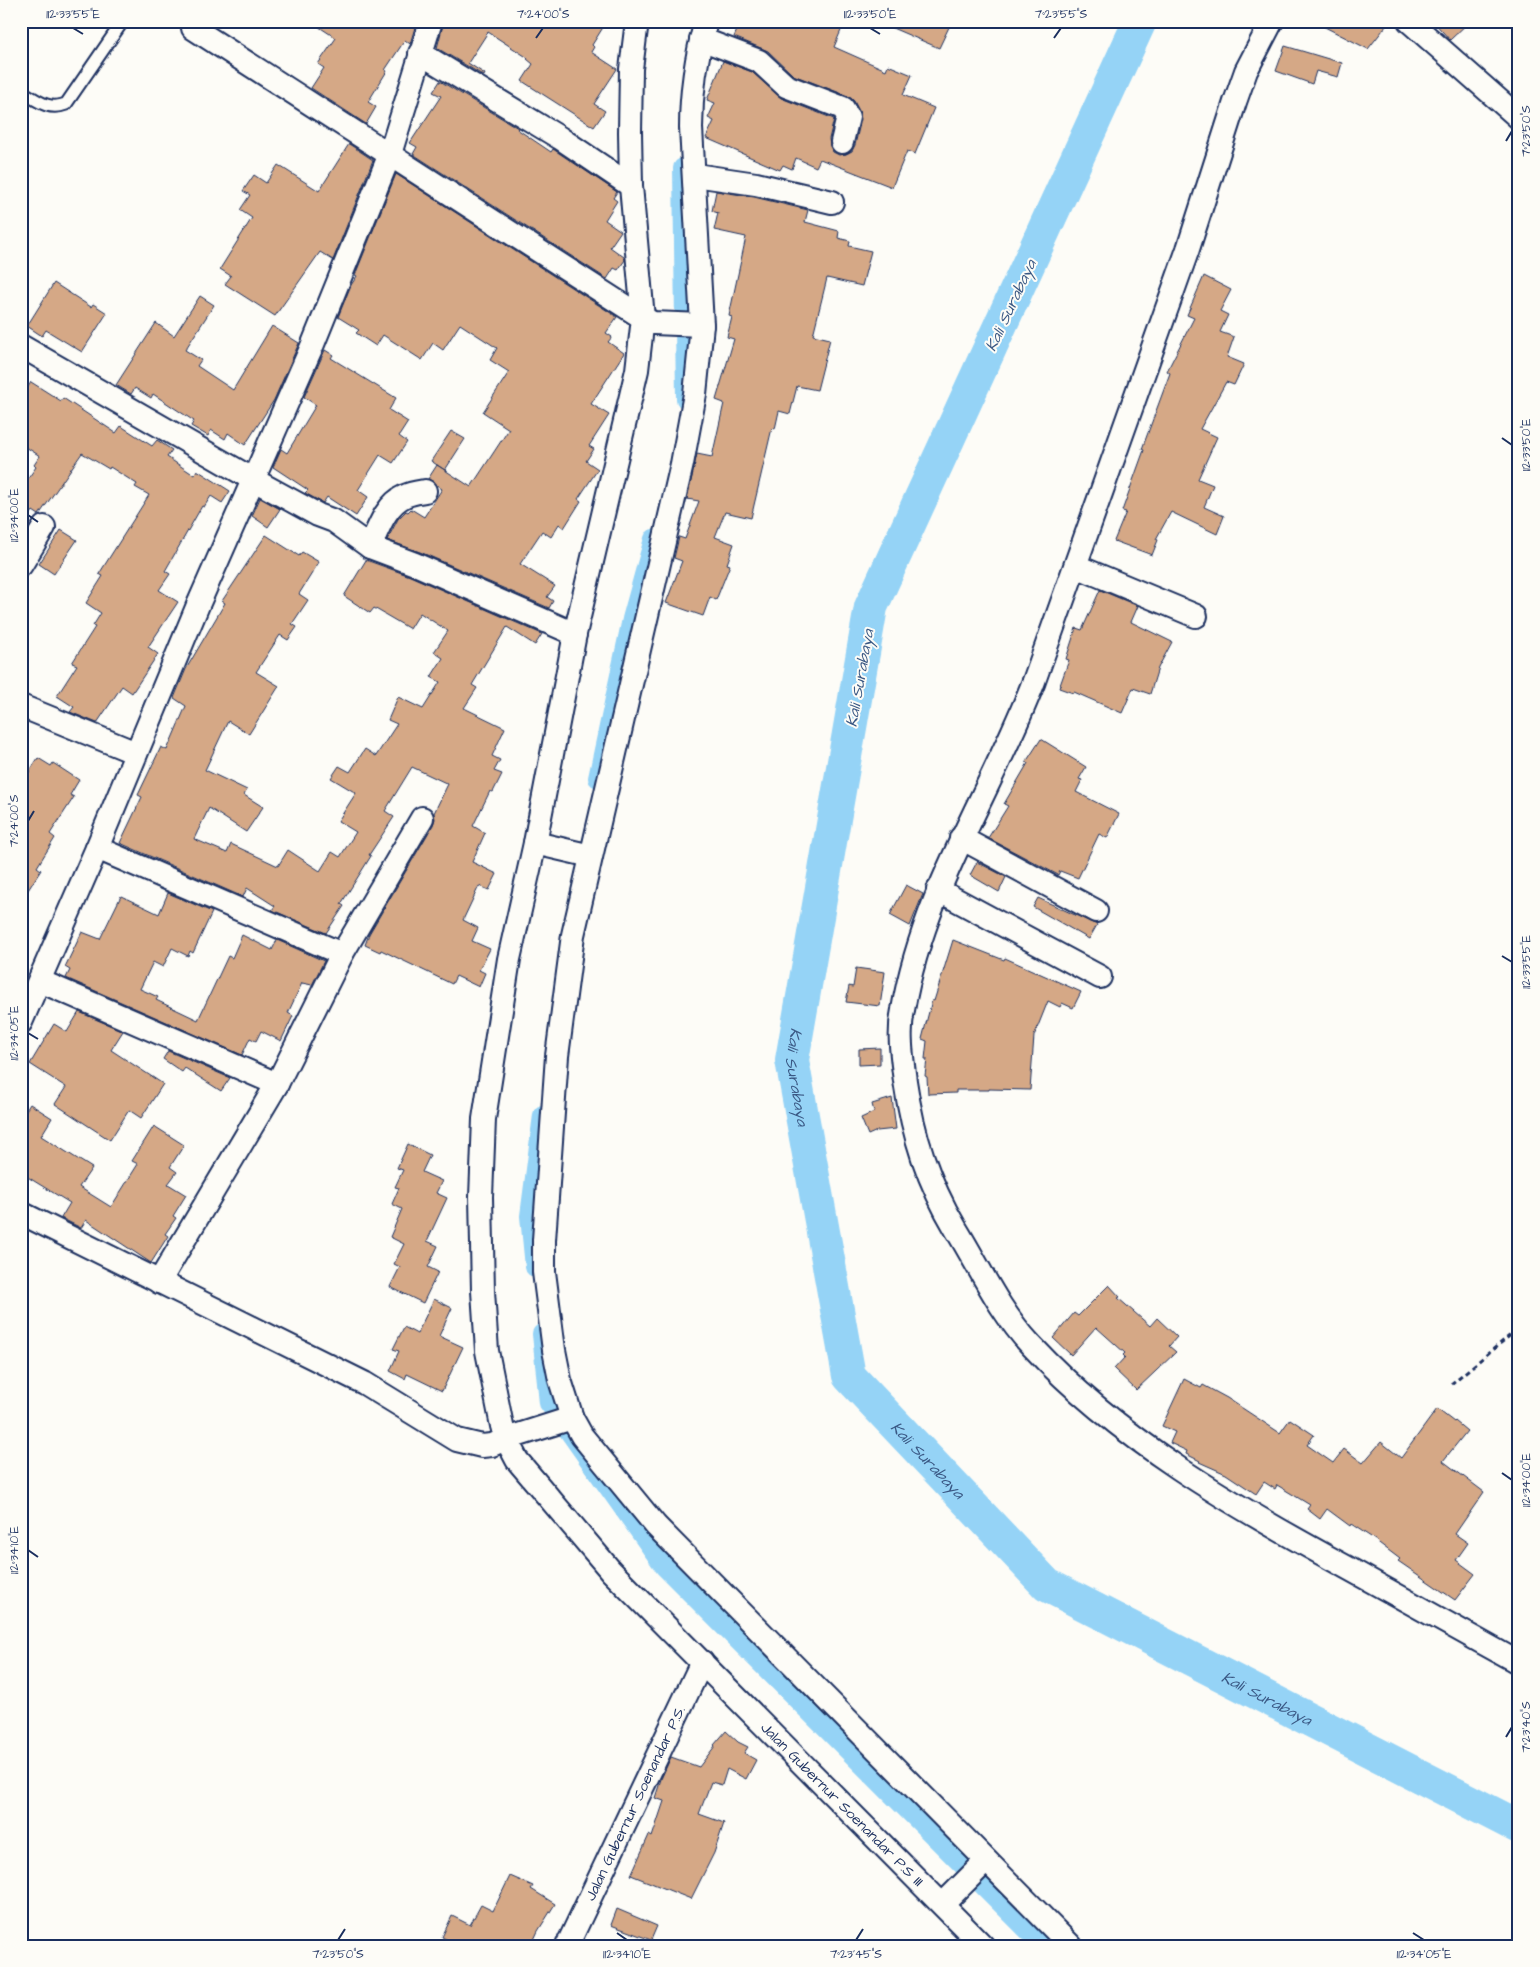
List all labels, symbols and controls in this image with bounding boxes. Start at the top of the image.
text: 112°33'55"E [46,6,100,23]
text: 7°24'00"S [517,6,570,23]
text: 112°33'50"E [844,6,896,23]
text: 7°23'55"S [1035,6,1088,23]
text: 7°23'50"S [1518,105,1535,157]
water label: Kali Surabaya [980,255,1043,355]
text: 112°33'50"E [1518,419,1535,471]
text: 112°34'00"E [6,488,23,542]
water label: Kali Surabaya [841,627,881,729]
text: 7°24'00"S [6,794,23,847]
text: 112°33'55"E [1518,935,1535,989]
text: 112°34'05"E [6,1006,23,1060]
water label: Kali Surabaya [780,1026,814,1129]
water label: Kali Surabaya [886,1417,970,1504]
text: 112°34'00"E [1518,1453,1535,1507]
text: 112°34'10"E [6,1526,23,1574]
water label: Kali Surabaya [1218,1666,1316,1731]
text: 7°23'40"S [1518,1701,1535,1753]
street label: Jalan Gubernur Soenandar P.S. [580,1703,691,1904]
street label: Jalan Gubernur Soenandar P.S III [756,1718,928,1891]
text: 7°23'50"S [312,1946,364,1963]
text: 112°34'10"E [603,1946,651,1963]
text: 7°23'45"S [830,1946,882,1963]
text: 112°34'05"E [1397,1946,1451,1963]

